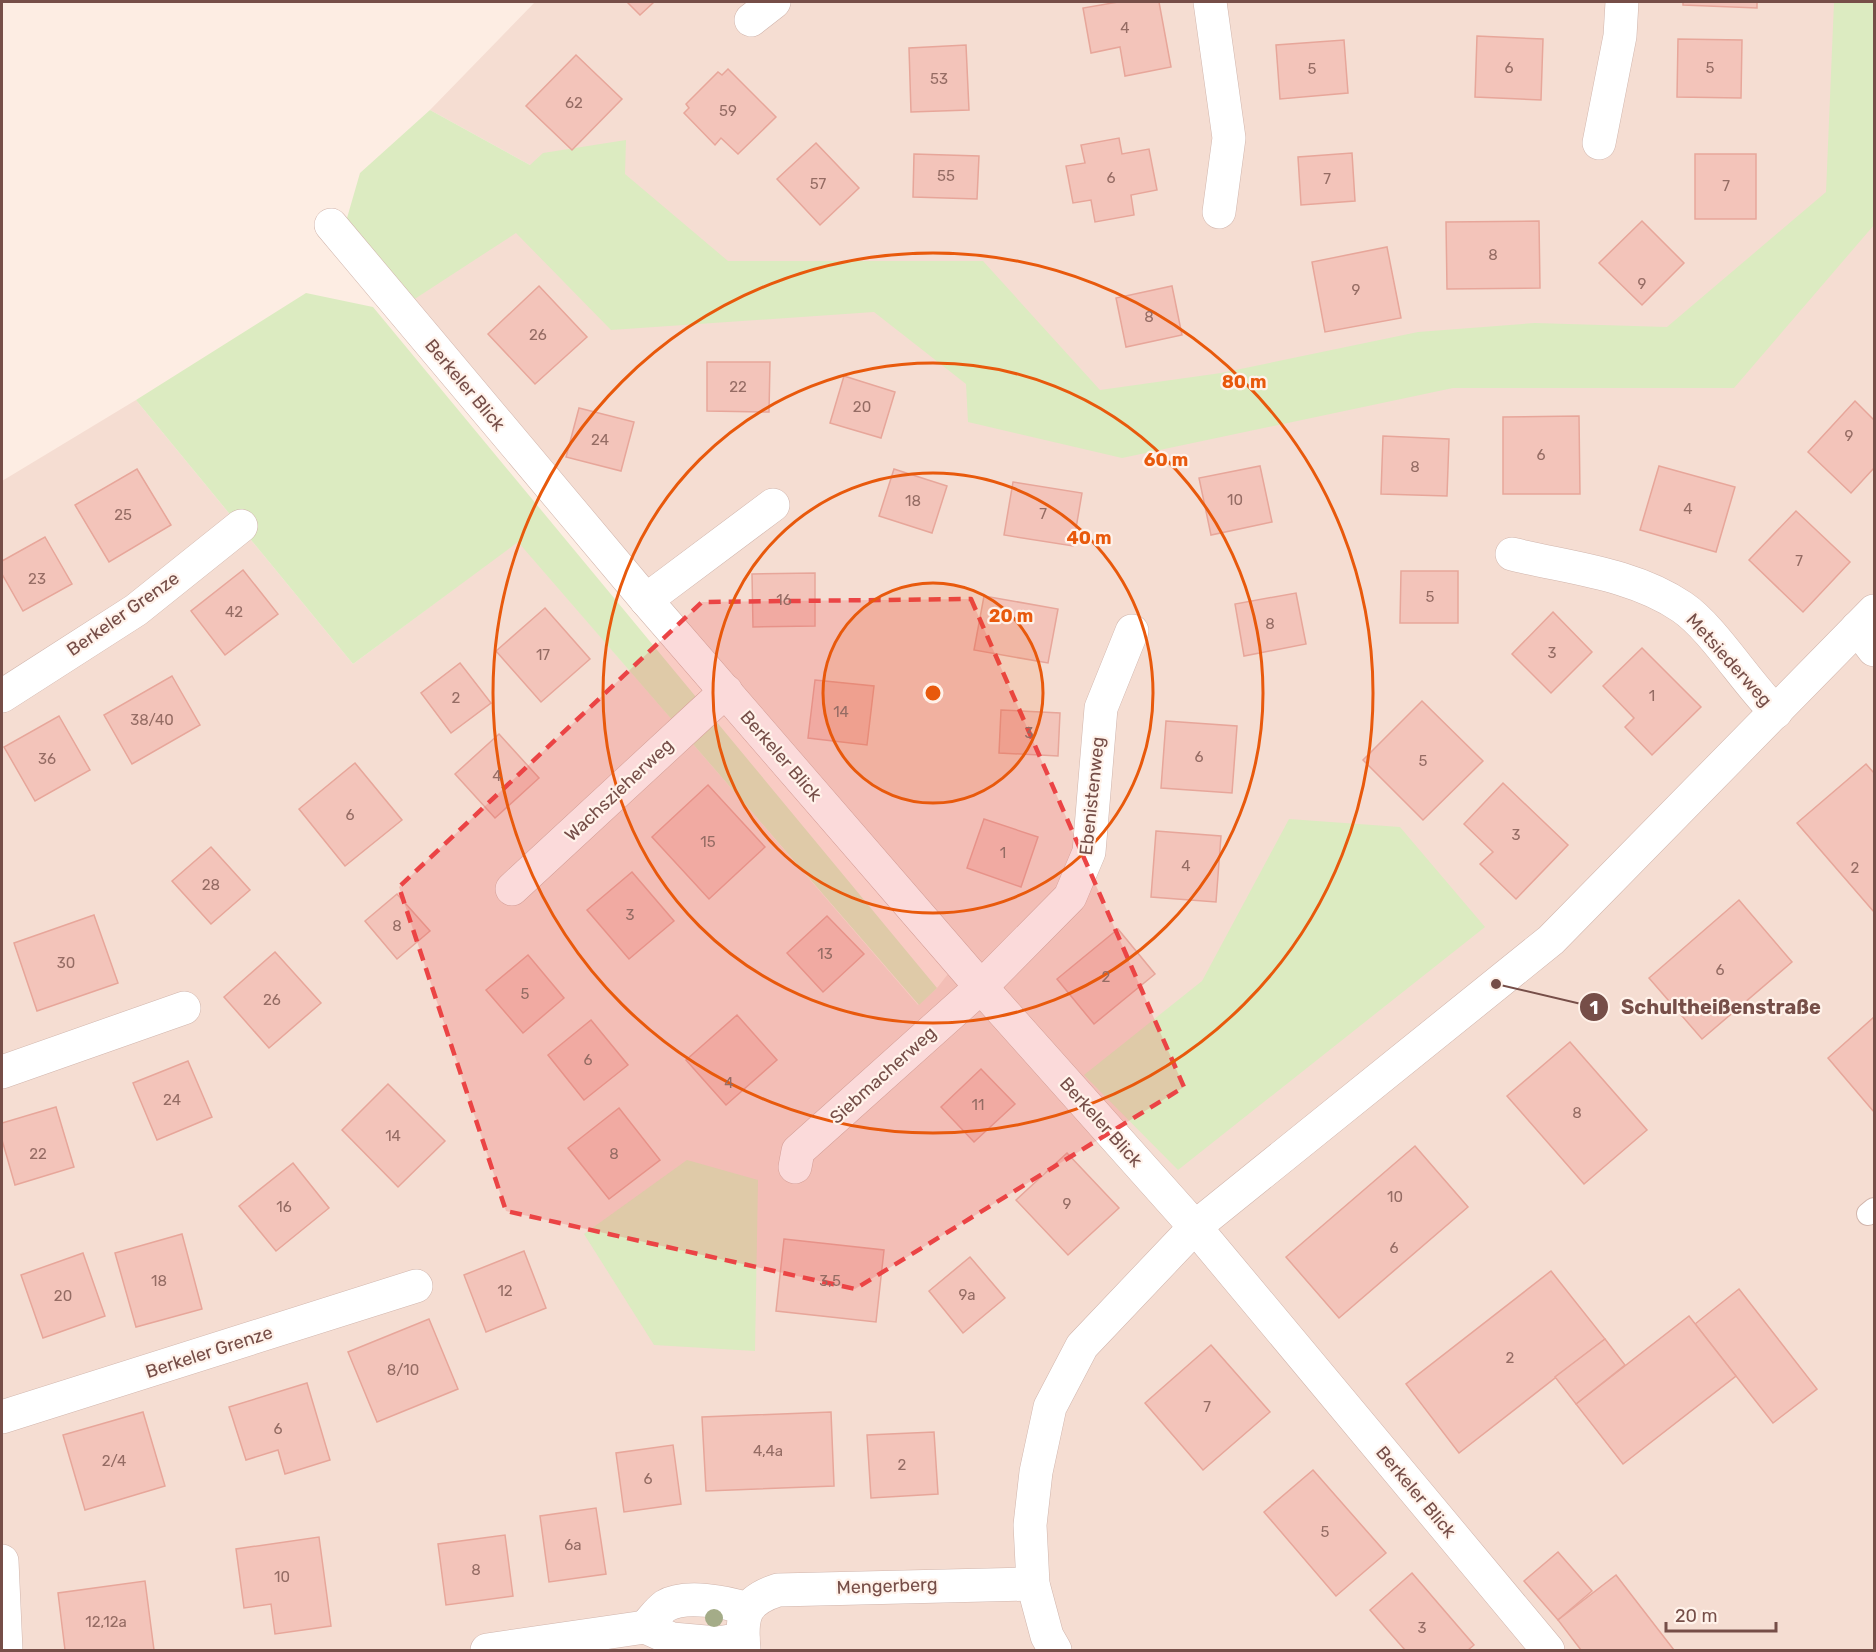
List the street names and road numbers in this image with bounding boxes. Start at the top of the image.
street label: Berkeler Blick [420,335,510,436]
street label: Berkeler Grenze [63,567,183,661]
street label: Metsiederweg [1681,609,1777,711]
street label: Berkeler Blick [736,706,827,806]
street label: Wachszieherweg [560,734,678,846]
street label: Ebenistenweg [1075,736,1109,856]
street label: Siebmacherweg [825,1022,941,1128]
street label: Berkeler Blick [1055,1073,1148,1172]
street label: Berkeler Grenze [143,1321,275,1383]
street label: Berkeler Blick [1371,1442,1461,1543]
street label: Mengerberg [836,1573,938,1599]

